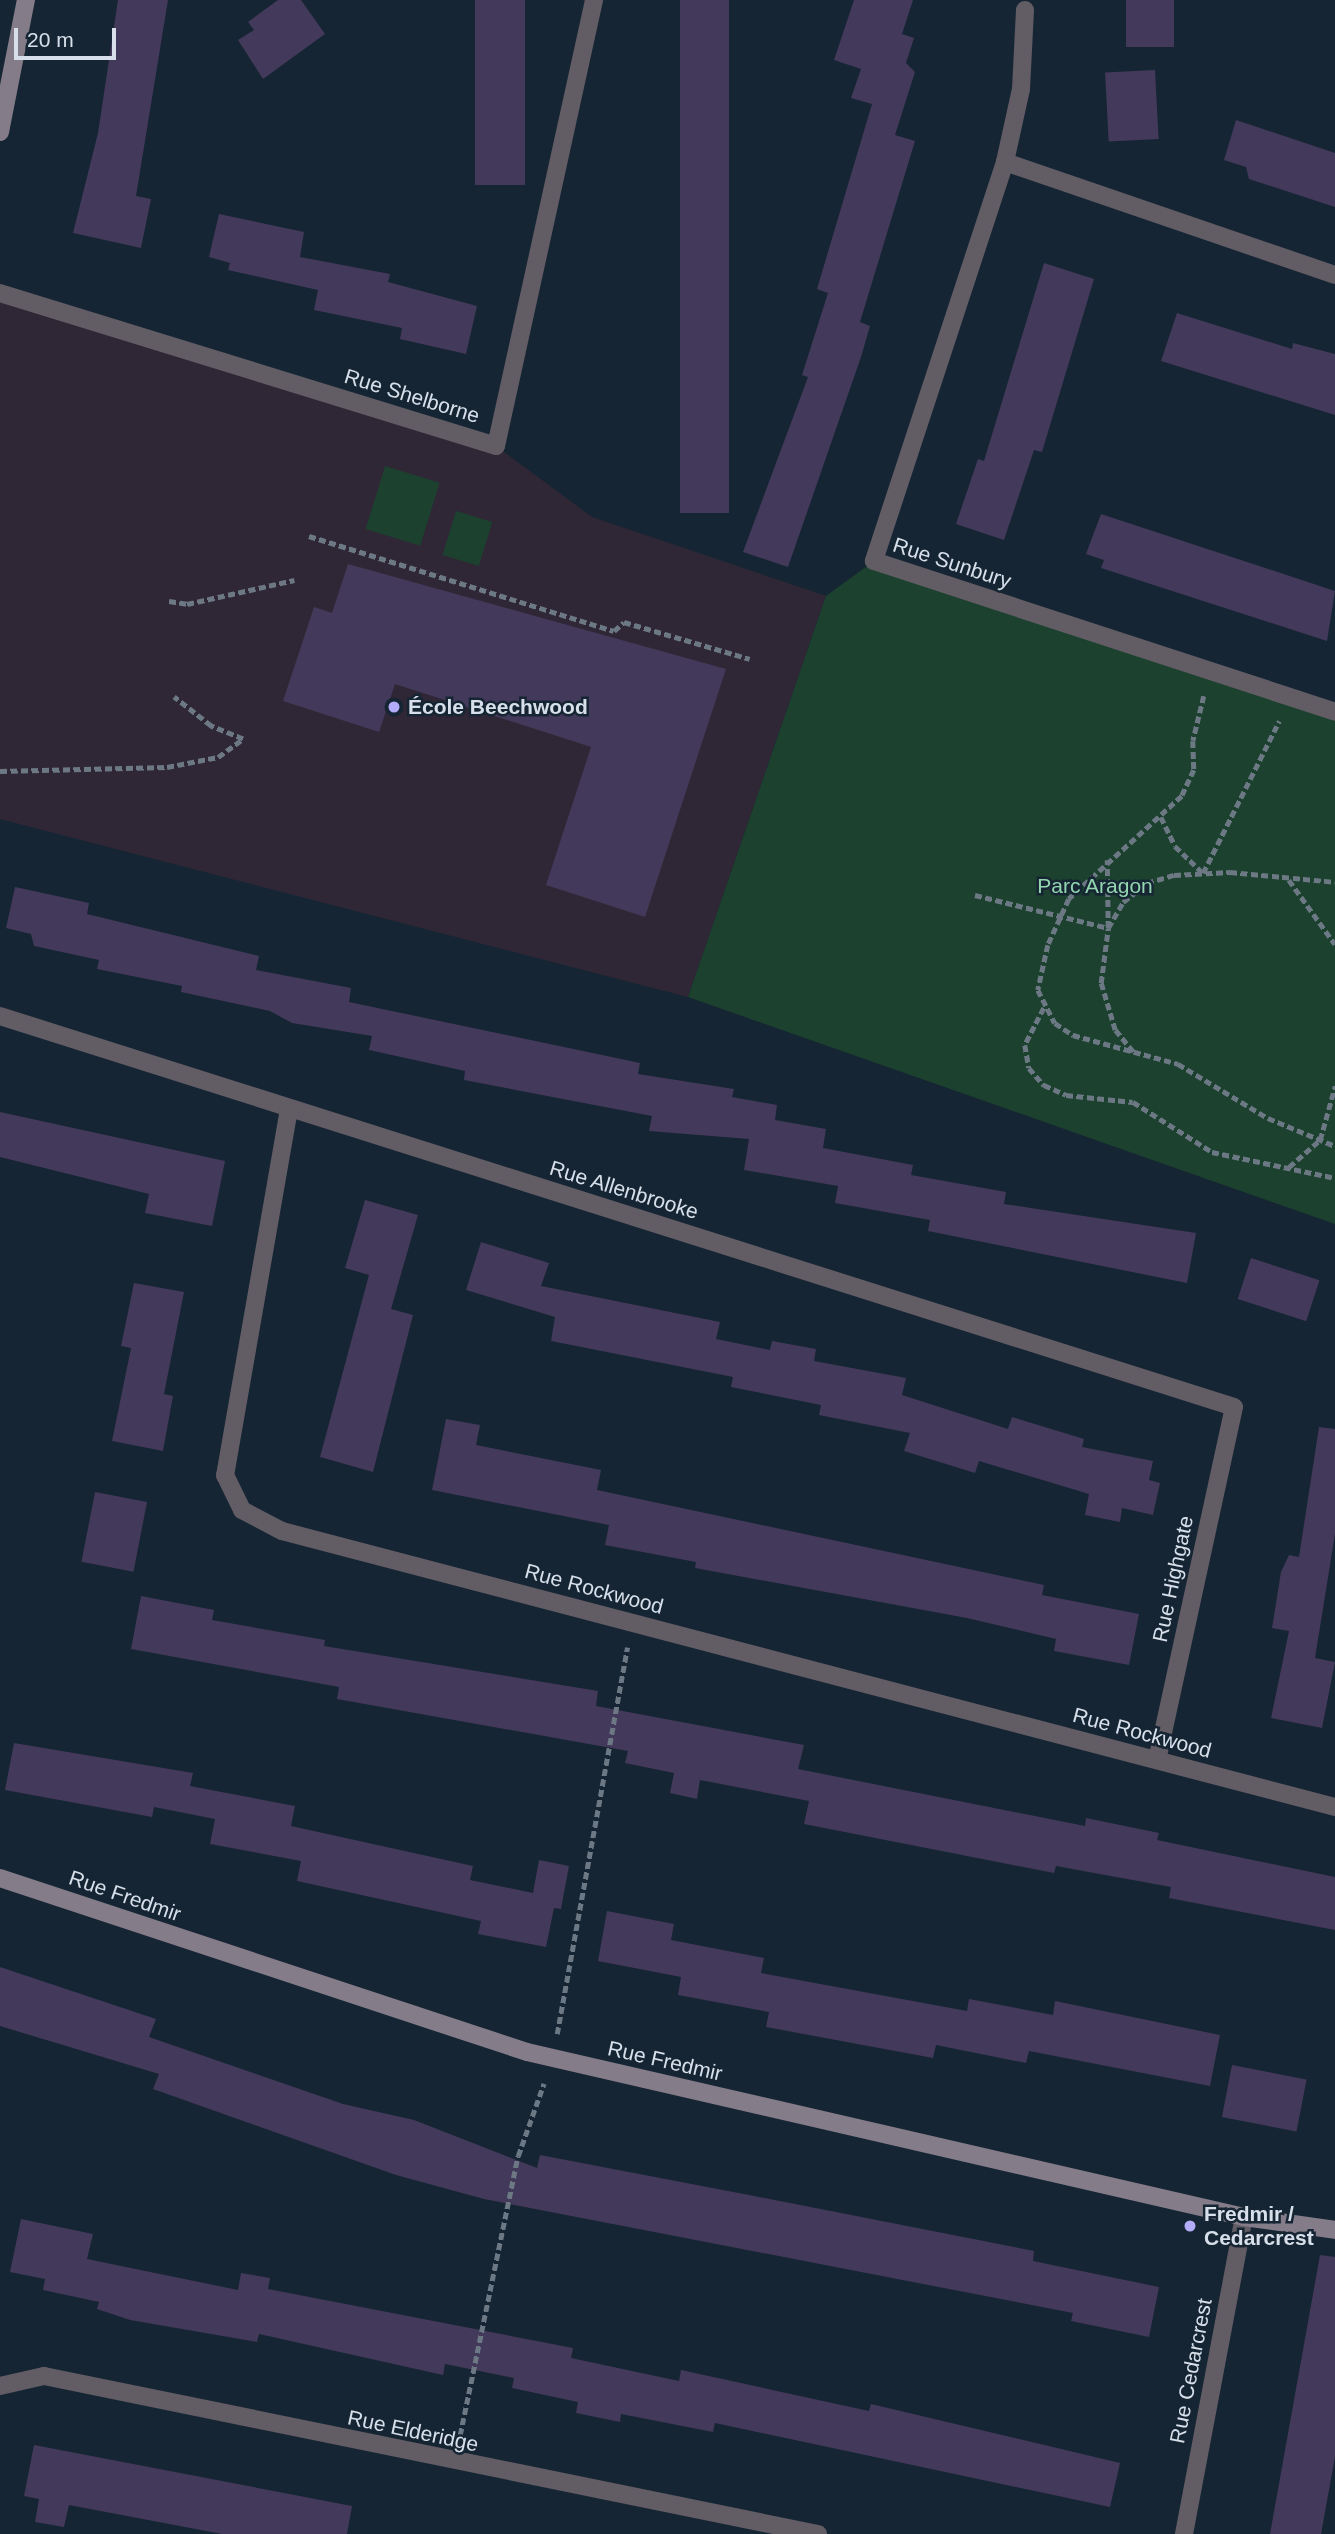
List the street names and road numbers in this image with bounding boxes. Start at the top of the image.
street label: Rue Shelborne [341,363,483,429]
street label: Rue Sunbury [890,532,1014,594]
street label: Rue Allenbrooke [546,1155,702,1225]
street label: Rue Highgate [1147,1514,1199,1644]
street label: Rue Rockwood [522,1558,666,1620]
street label: Rue Rockwood [1070,1702,1214,1764]
street label: Rue Fredmir [66,1865,184,1927]
street label: Rue Fredmir [605,2036,725,2086]
street label: Rue Cedarcrest [1165,2296,1217,2446]
street label: Rue Elderidge [345,2405,481,2457]

